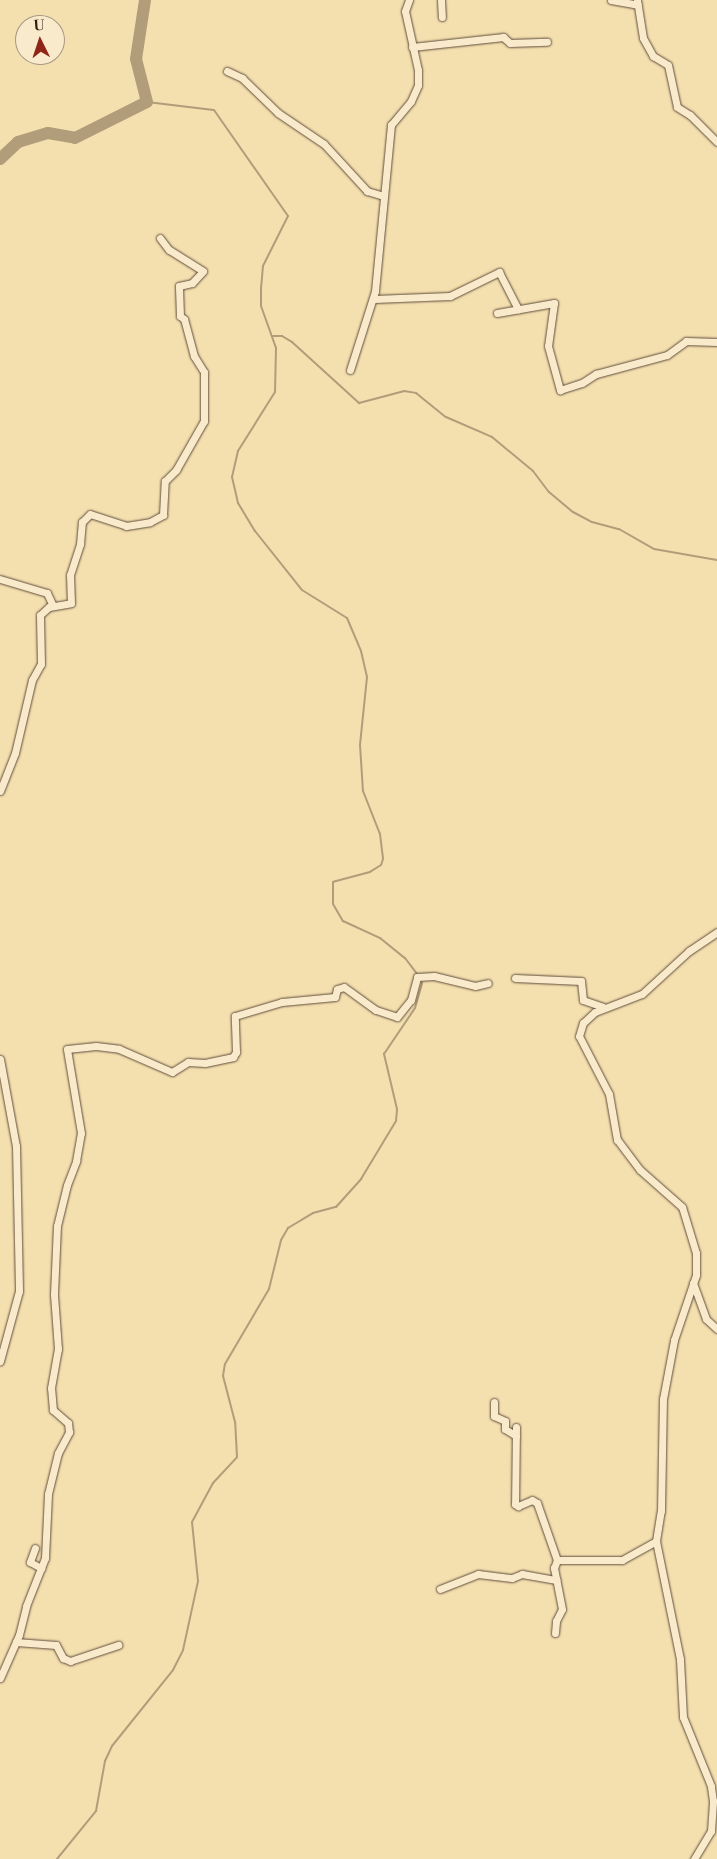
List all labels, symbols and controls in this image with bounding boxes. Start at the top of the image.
north arrow [15,15,65,65]
text: U [33,17,45,35]

